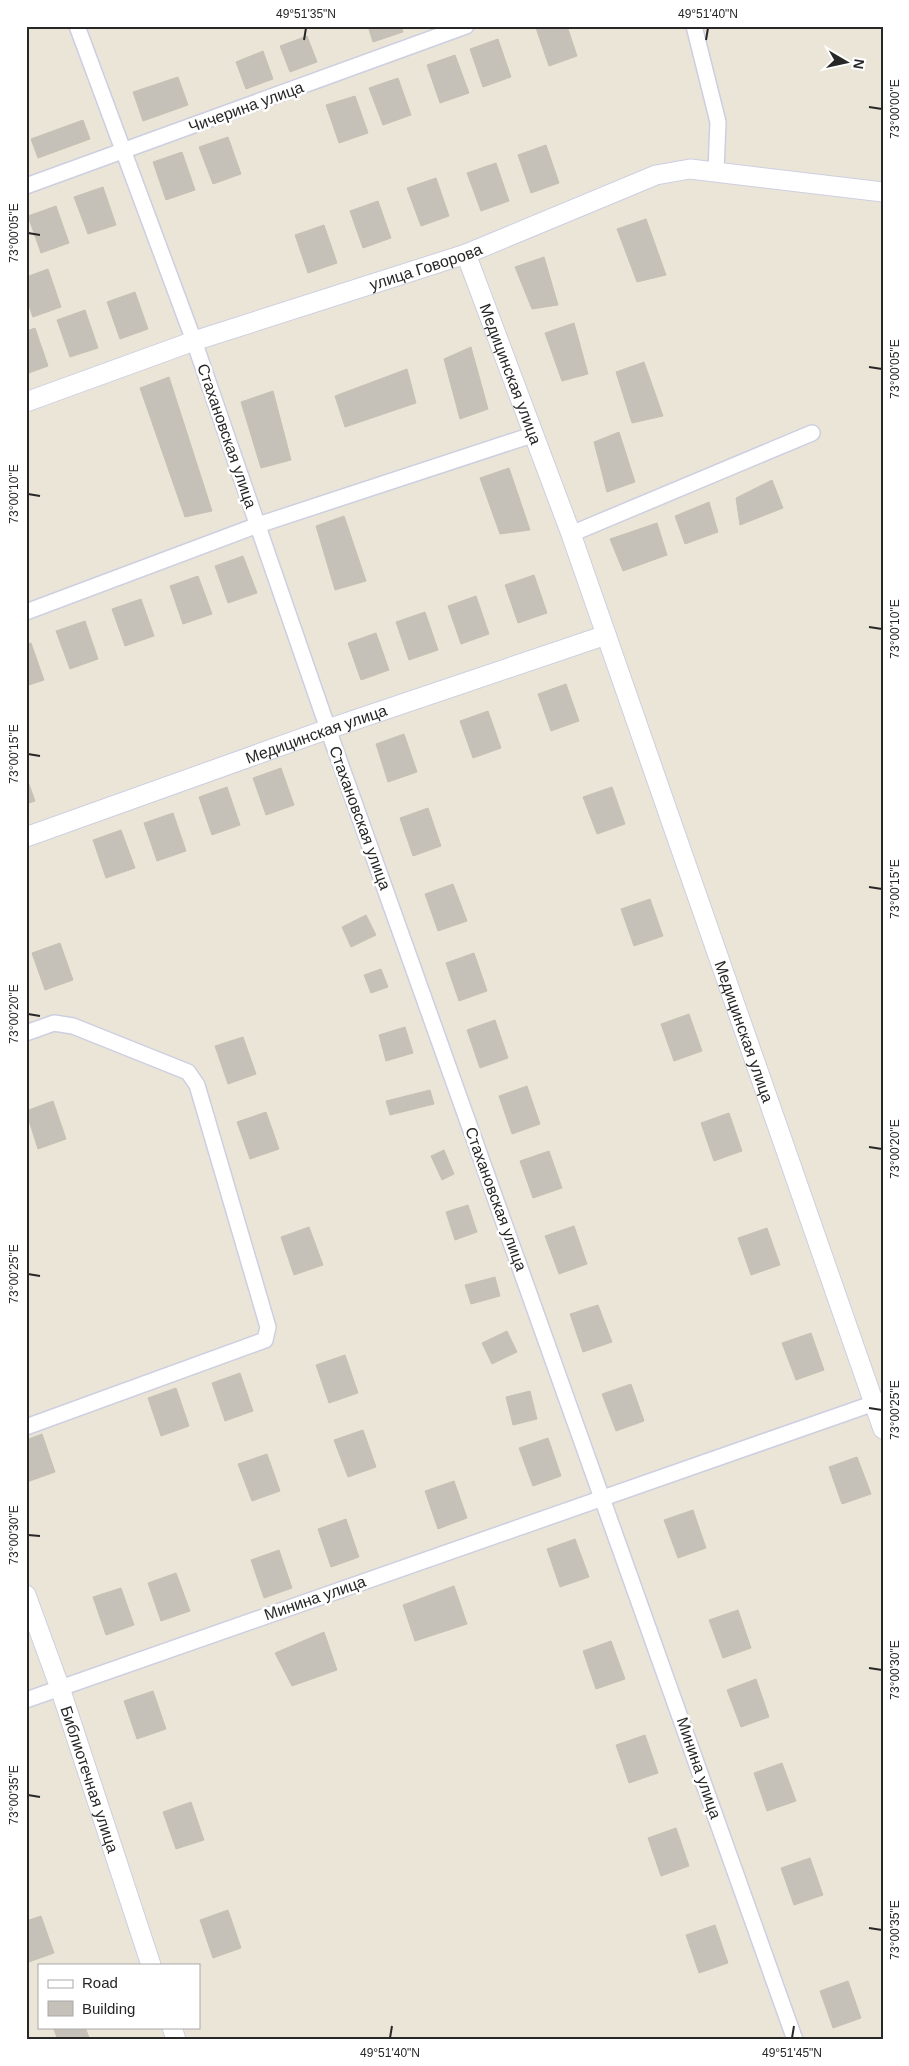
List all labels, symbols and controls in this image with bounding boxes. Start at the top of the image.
text: 49°51'35"N [276,7,336,21]
text: 49°51'40"N [678,7,738,21]
north arrow [822,38,872,88]
text: N [850,58,868,70]
street label: Чичерина улица [186,78,306,136]
text: 73°00'00"E [888,79,902,139]
text: 73°00'05"E [7,203,21,263]
street label: улица Говорова [367,240,484,293]
street label: Медицинская улица [477,301,545,447]
text: 73°00'05"E [888,339,902,399]
street label: Стахановская улица [194,362,260,511]
text: 73°00'10"E [7,464,21,524]
text: 73°00'10"E [888,599,902,659]
street label: Медицинская улица [243,701,389,766]
text: 73°00'15"E [7,724,21,784]
street label: Стахановская улица [326,744,394,892]
text: 73°00'15"E [888,859,902,919]
street label: Медицинская улица [712,959,777,1105]
text: 73°00'20"E [7,984,21,1044]
text: 73°00'20"E [888,1119,902,1179]
street label: Стахановская улица [462,1125,530,1273]
text: 73°00'25"E [7,1244,21,1304]
text: 73°00'25"E [888,1380,902,1440]
text: 73°00'30"E [7,1505,21,1565]
street label: Минина улица [262,1573,368,1623]
text: 73°00'30"E [888,1640,902,1700]
street label: Библиотечная улица [58,1704,122,1855]
street label: Минина улица [674,1715,724,1821]
text: 73°00'35"E [7,1765,21,1825]
text: 73°00'35"E [888,1900,902,1960]
legend [38,1964,200,2028]
text: Road [82,1974,118,1991]
text: Building [82,2000,135,2017]
text: 49°51'40"N [360,2046,420,2060]
text: 49°51'45"N [762,2046,822,2060]

